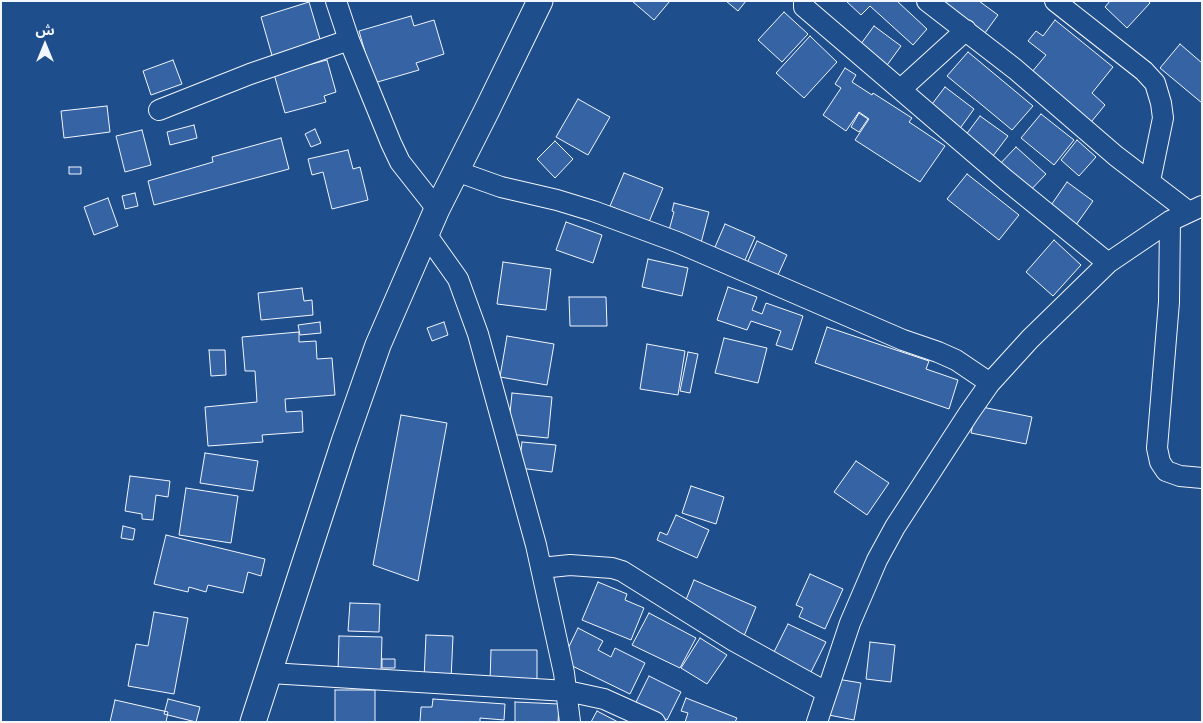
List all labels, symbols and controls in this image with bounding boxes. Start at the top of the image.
north arrow [20,20,70,70]
text: ش [35,21,55,39]

